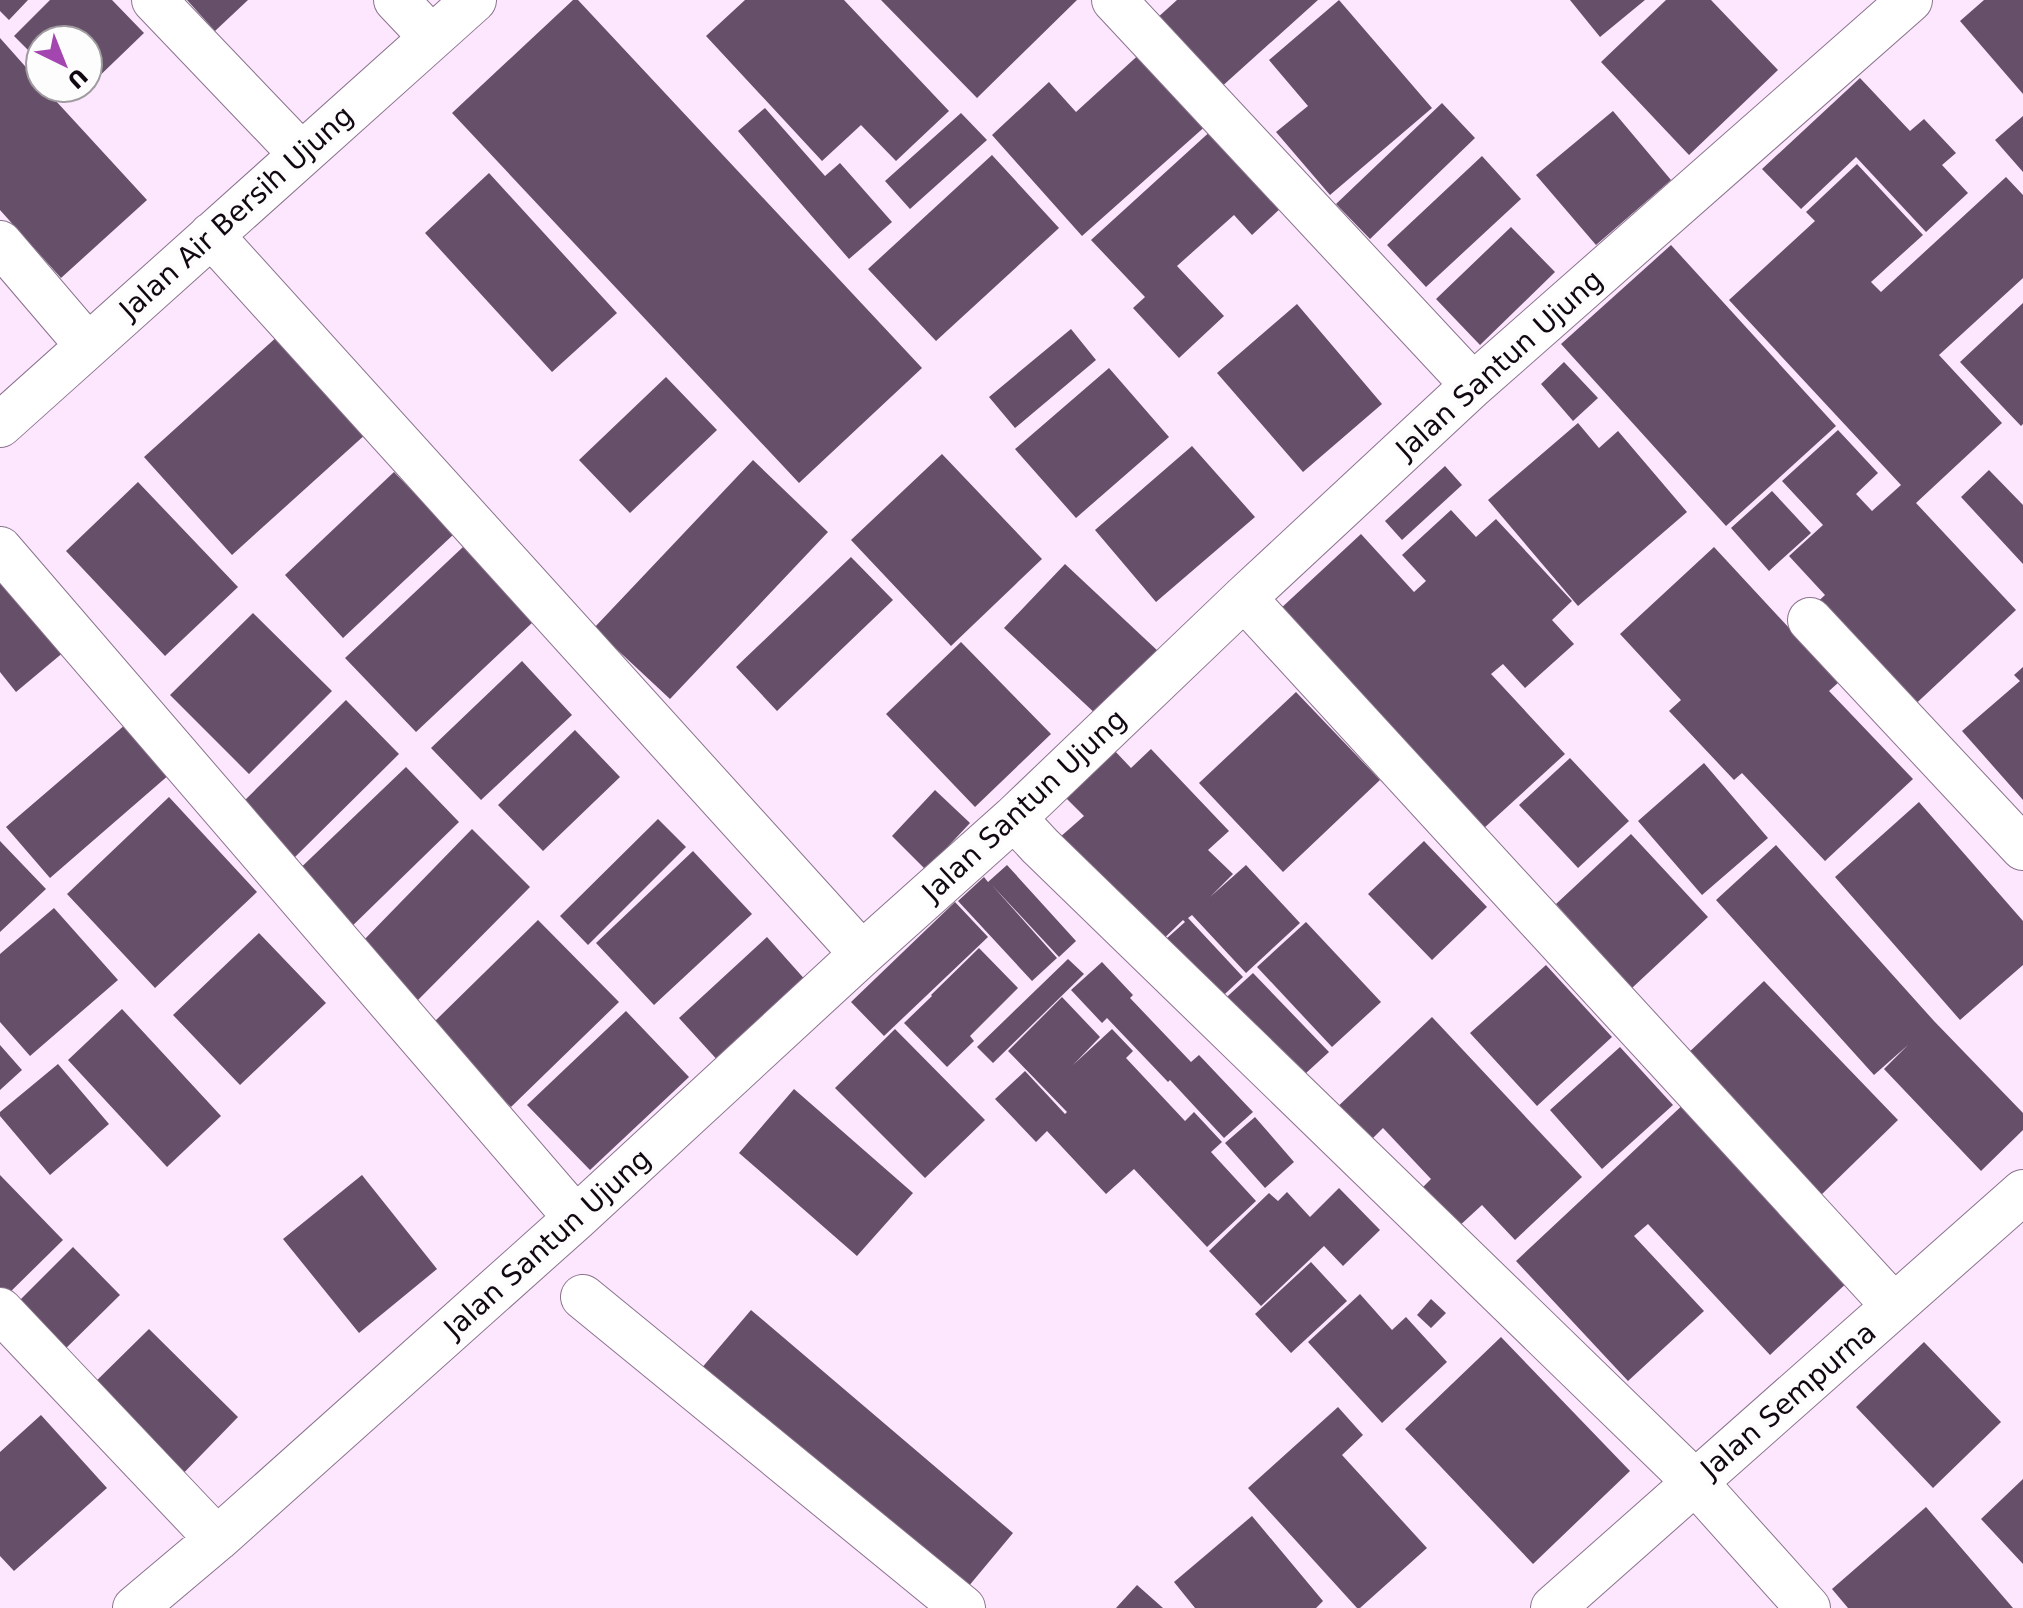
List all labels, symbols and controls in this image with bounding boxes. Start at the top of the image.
north arrow [24,24,104,104]
text: U [62,63,92,93]
street label: Jalan Air Bersih Ujung [111,99,360,327]
street label: Jalan Santun Ujung [1388,263,1609,467]
street label: Jalan Santun Ujung [914,702,1133,910]
street label: Jalan Santun Ujung [436,1142,657,1346]
street label: Jalan Sempurna [1693,1316,1882,1487]

